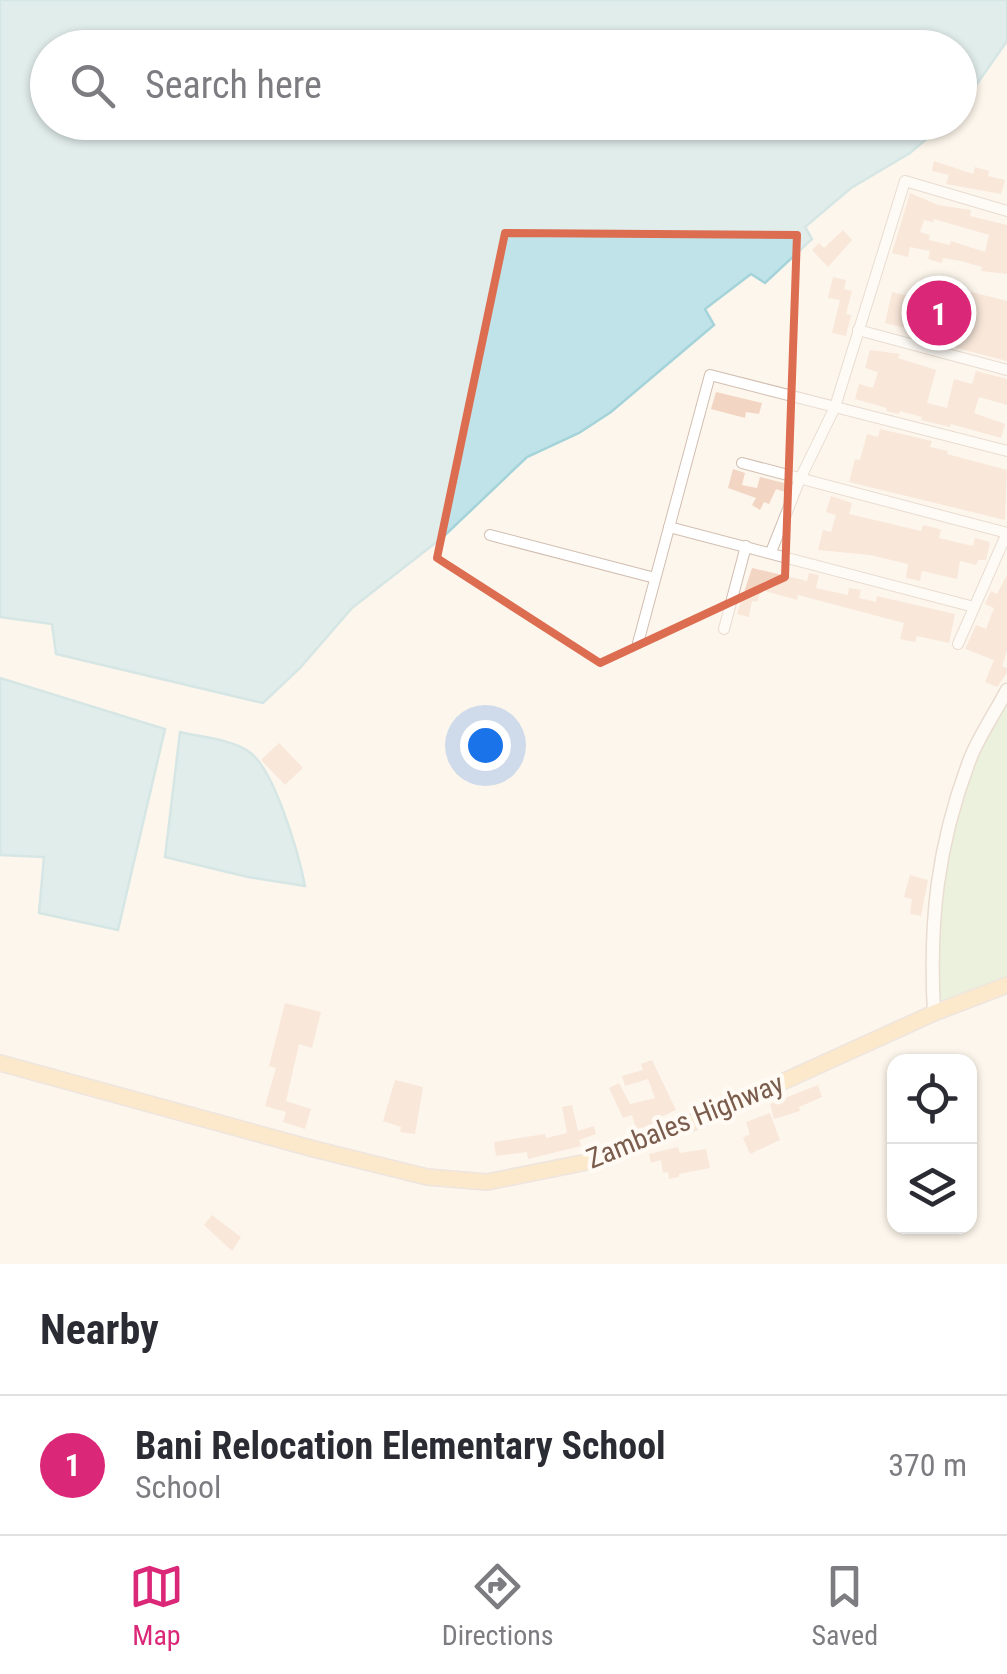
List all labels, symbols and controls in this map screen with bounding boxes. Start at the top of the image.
search box [30,30,977,140]
icon: search [65,58,120,113]
text: Search here [145,63,322,107]
pin: 1 [906,276,972,350]
your location [460,720,511,771]
map controls [887,1054,977,1234]
button: locate [887,1054,977,1144]
street label: Zambales Highway [582,1066,789,1176]
button: layers [887,1144,977,1234]
text: Nearby [40,1305,159,1354]
text: Bani Relocation Elementary School [135,1424,666,1468]
text: 1 [64,1446,81,1484]
text: 370 m [888,1446,967,1484]
text: School [135,1468,221,1506]
tab: Map [129,1559,184,1652]
tab: Directions [442,1559,554,1652]
tab: Saved [811,1559,878,1652]

